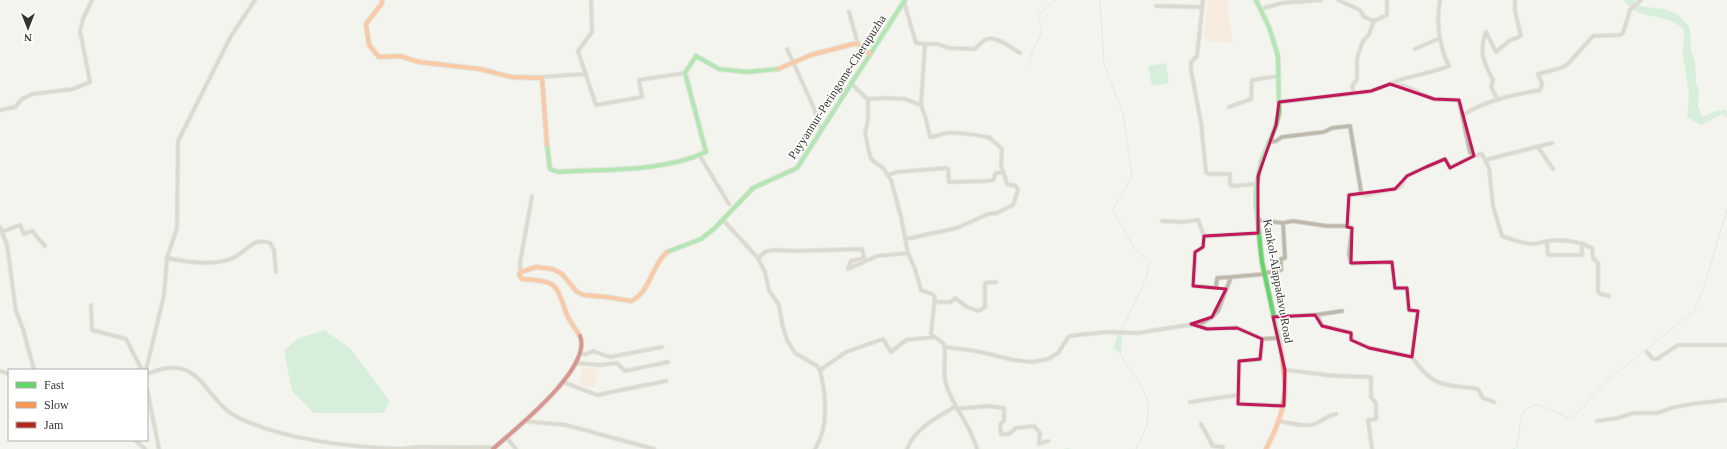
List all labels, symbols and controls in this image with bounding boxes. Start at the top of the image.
north arrow [8,8,48,48]
street label: Payyannur-Peringome-Cherupuzha [785,12,889,162]
text: N [24,32,32,44]
street label: Kankol-Alappadavu Road [1260,218,1296,344]
legend [8,369,148,441]
text: Fast [44,378,65,392]
text: Slow [44,398,69,412]
text: Jam [44,418,64,432]

